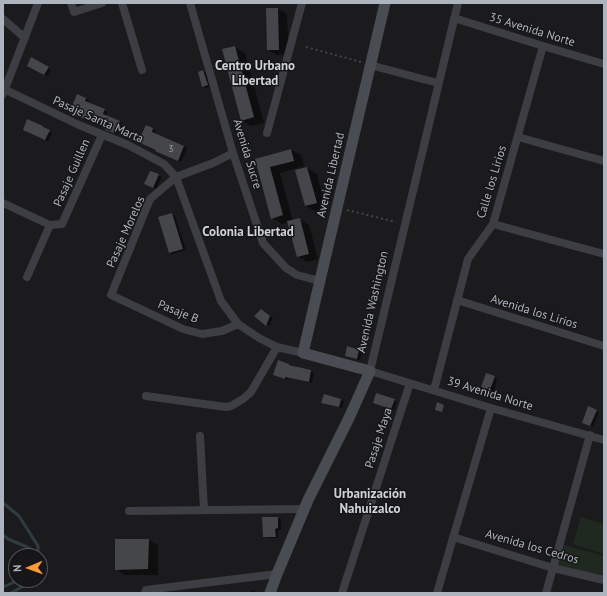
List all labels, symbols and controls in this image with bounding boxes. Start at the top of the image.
street label: 35 Avenida Norte [487,10,577,50]
district label: Centro Urbano Libertad [215,58,295,89]
street label: Pasaje Santa Marta [50,94,146,146]
street label: Avenida Sucre [230,117,264,191]
street label: Avenida Libertad [314,131,348,219]
street label: Pasaje Guillen [51,137,93,209]
house number: 3 [168,143,174,155]
street label: Calle los Lirios [474,144,510,220]
street label: Pasaje Morelos [104,194,148,270]
district label: Colonia Libertad [202,224,294,240]
street label: Avenida Washington [354,250,392,354]
street label: Avenida los Lirios [489,292,579,332]
street label: Pasaje B [155,297,201,327]
street label: 39 Avenida Norte [445,374,535,414]
street label: Pasaje Maya [362,406,396,470]
district label: Urbanización Nahuizalco [334,486,406,517]
street label: Avenida los Cedros [484,527,580,567]
north arrow [8,548,48,588]
text: N [10,565,24,572]

